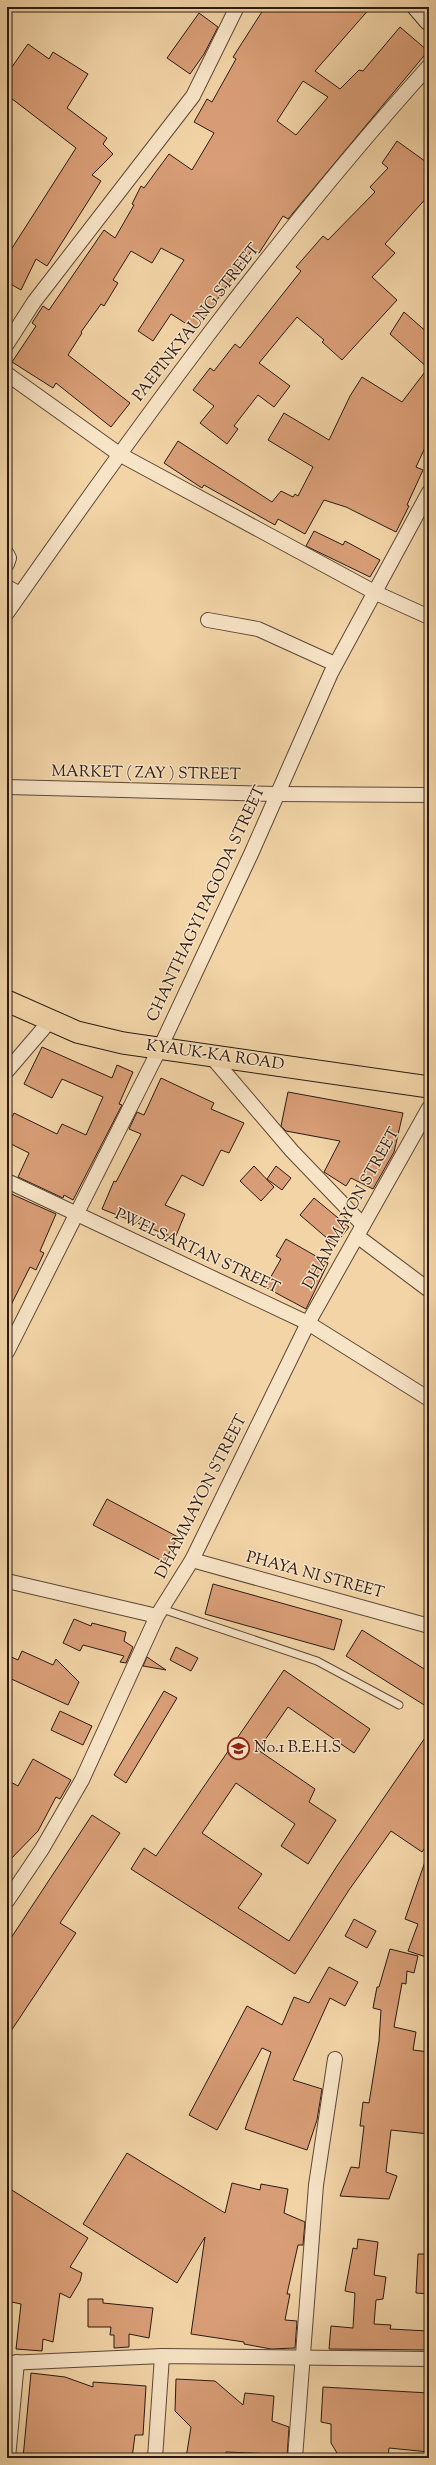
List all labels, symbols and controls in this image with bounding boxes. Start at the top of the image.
street label: PAEPINKYAUNG STREET [128,239,266,407]
street label: MARKET ( ZAY ) STREET [51,761,241,787]
street label: CHANTHAGYI PAGODA STREET [142,782,272,1026]
street label: KYAUK-KA ROAD [144,1035,286,1077]
street label: DHAMMAYON STREET [298,1124,406,1294]
street label: PWELSARTAN STREET [111,1204,283,1300]
street label: DHAMMAYON STREET [150,1411,254,1583]
street label: PHAYA NI STREET [243,1546,387,1606]
school or university icon: No.1 B.E.H.S [225,1735,251,1761]
place label: No.1 B.E.H.S [254,1737,341,1760]

